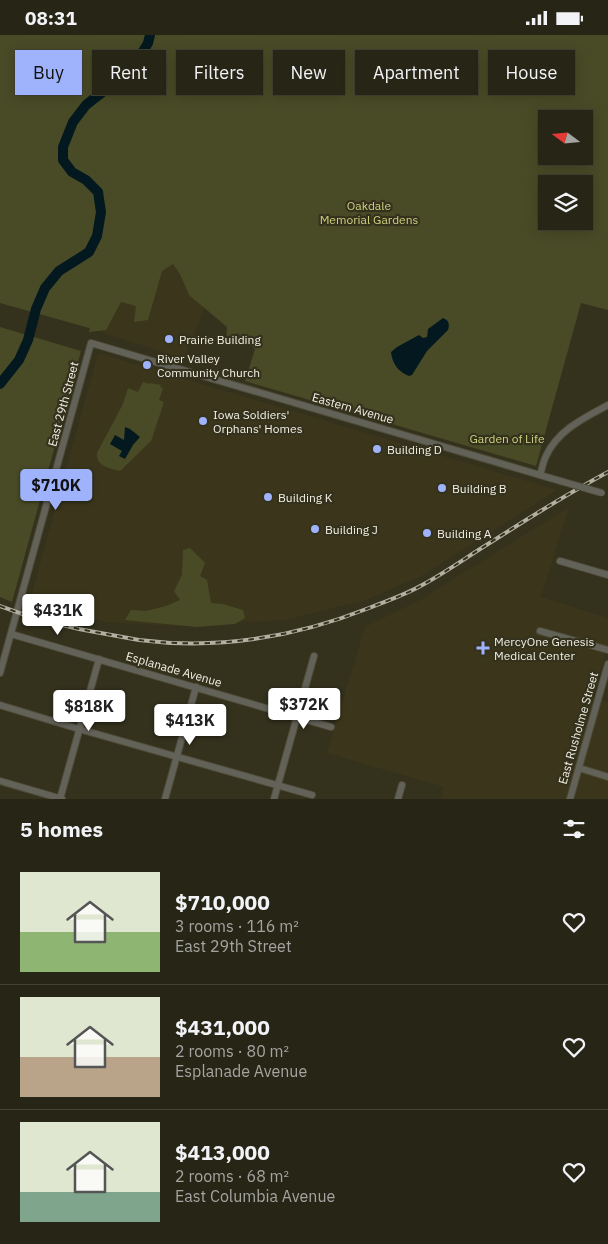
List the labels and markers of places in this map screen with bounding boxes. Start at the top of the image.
place label: Prairie Building [179,332,261,347]
marker: Prairie Building [163,333,175,345]
place label: River Valley Community Church [157,351,260,380]
marker: River Valley Community Church [141,359,153,371]
place label: Iowa Soldiers' Orphans' Homes [213,407,303,436]
marker: Iowa Soldiers' Orphans' Homes [197,415,209,427]
place label: Building D [387,442,442,457]
marker: Building D [371,443,383,455]
pin: $710K [21,469,91,511]
place label: Building B [452,481,507,496]
marker: Building B [436,482,448,494]
place label: Building K [278,490,333,505]
marker: Building K [262,491,274,503]
place label: Building J [325,522,378,537]
marker: Building J [309,523,321,535]
place label: Building A [437,526,492,541]
marker: Building A [421,527,433,539]
pin: $431K [23,593,93,636]
place label: MercyOne Genesis Medical Center [494,634,595,663]
marker: MercyOne Genesis Medical Center [476,641,490,655]
pin: $372K [269,687,339,730]
pin: $818K [54,689,124,732]
pin: $413K [155,703,225,746]

